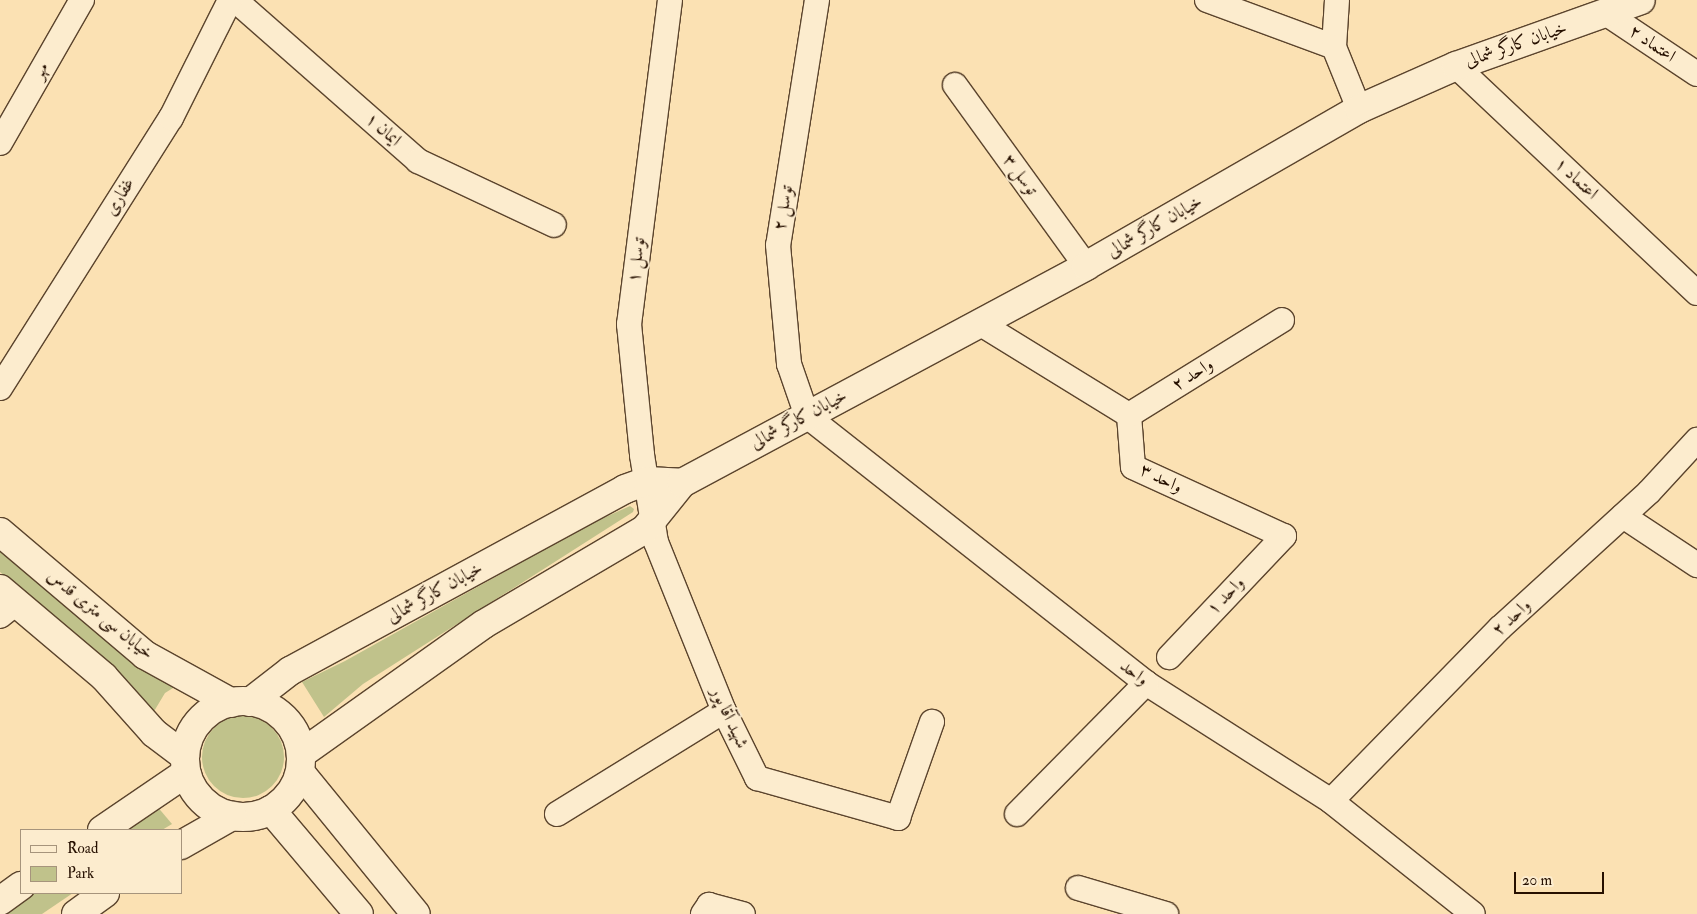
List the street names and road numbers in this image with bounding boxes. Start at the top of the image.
street label: خیابان کارگر شمالی [1462,17,1570,73]
street label: اعتماد ۲ [1625,21,1679,67]
street label: مهر [28,59,54,83]
street label: ایمان ۱ [361,109,405,151]
street label: توسل ۳ [998,150,1042,200]
street label: اعتماد ۱ [1550,153,1602,205]
street label: غفاری [100,174,140,220]
street label: توسل ۲ [770,184,798,232]
street label: خیابان کارگر شمالی [1104,191,1206,263]
street label: توسل ۱ [623,236,651,284]
street label: واحد ۲ [1168,354,1218,396]
street label: خیابان کارگر شمالی [747,386,851,454]
street label: واحد ۳ [1136,459,1186,499]
street label: خیابان کارگر شمالی [383,558,487,628]
street label: خیابان سی متری قدس [42,565,158,665]
street label: واحد ۱ [1203,572,1249,620]
street label: واحد ۲ [1488,595,1536,641]
street label: واحد [1115,655,1153,691]
street label: شهید آقا پور [705,684,753,752]

